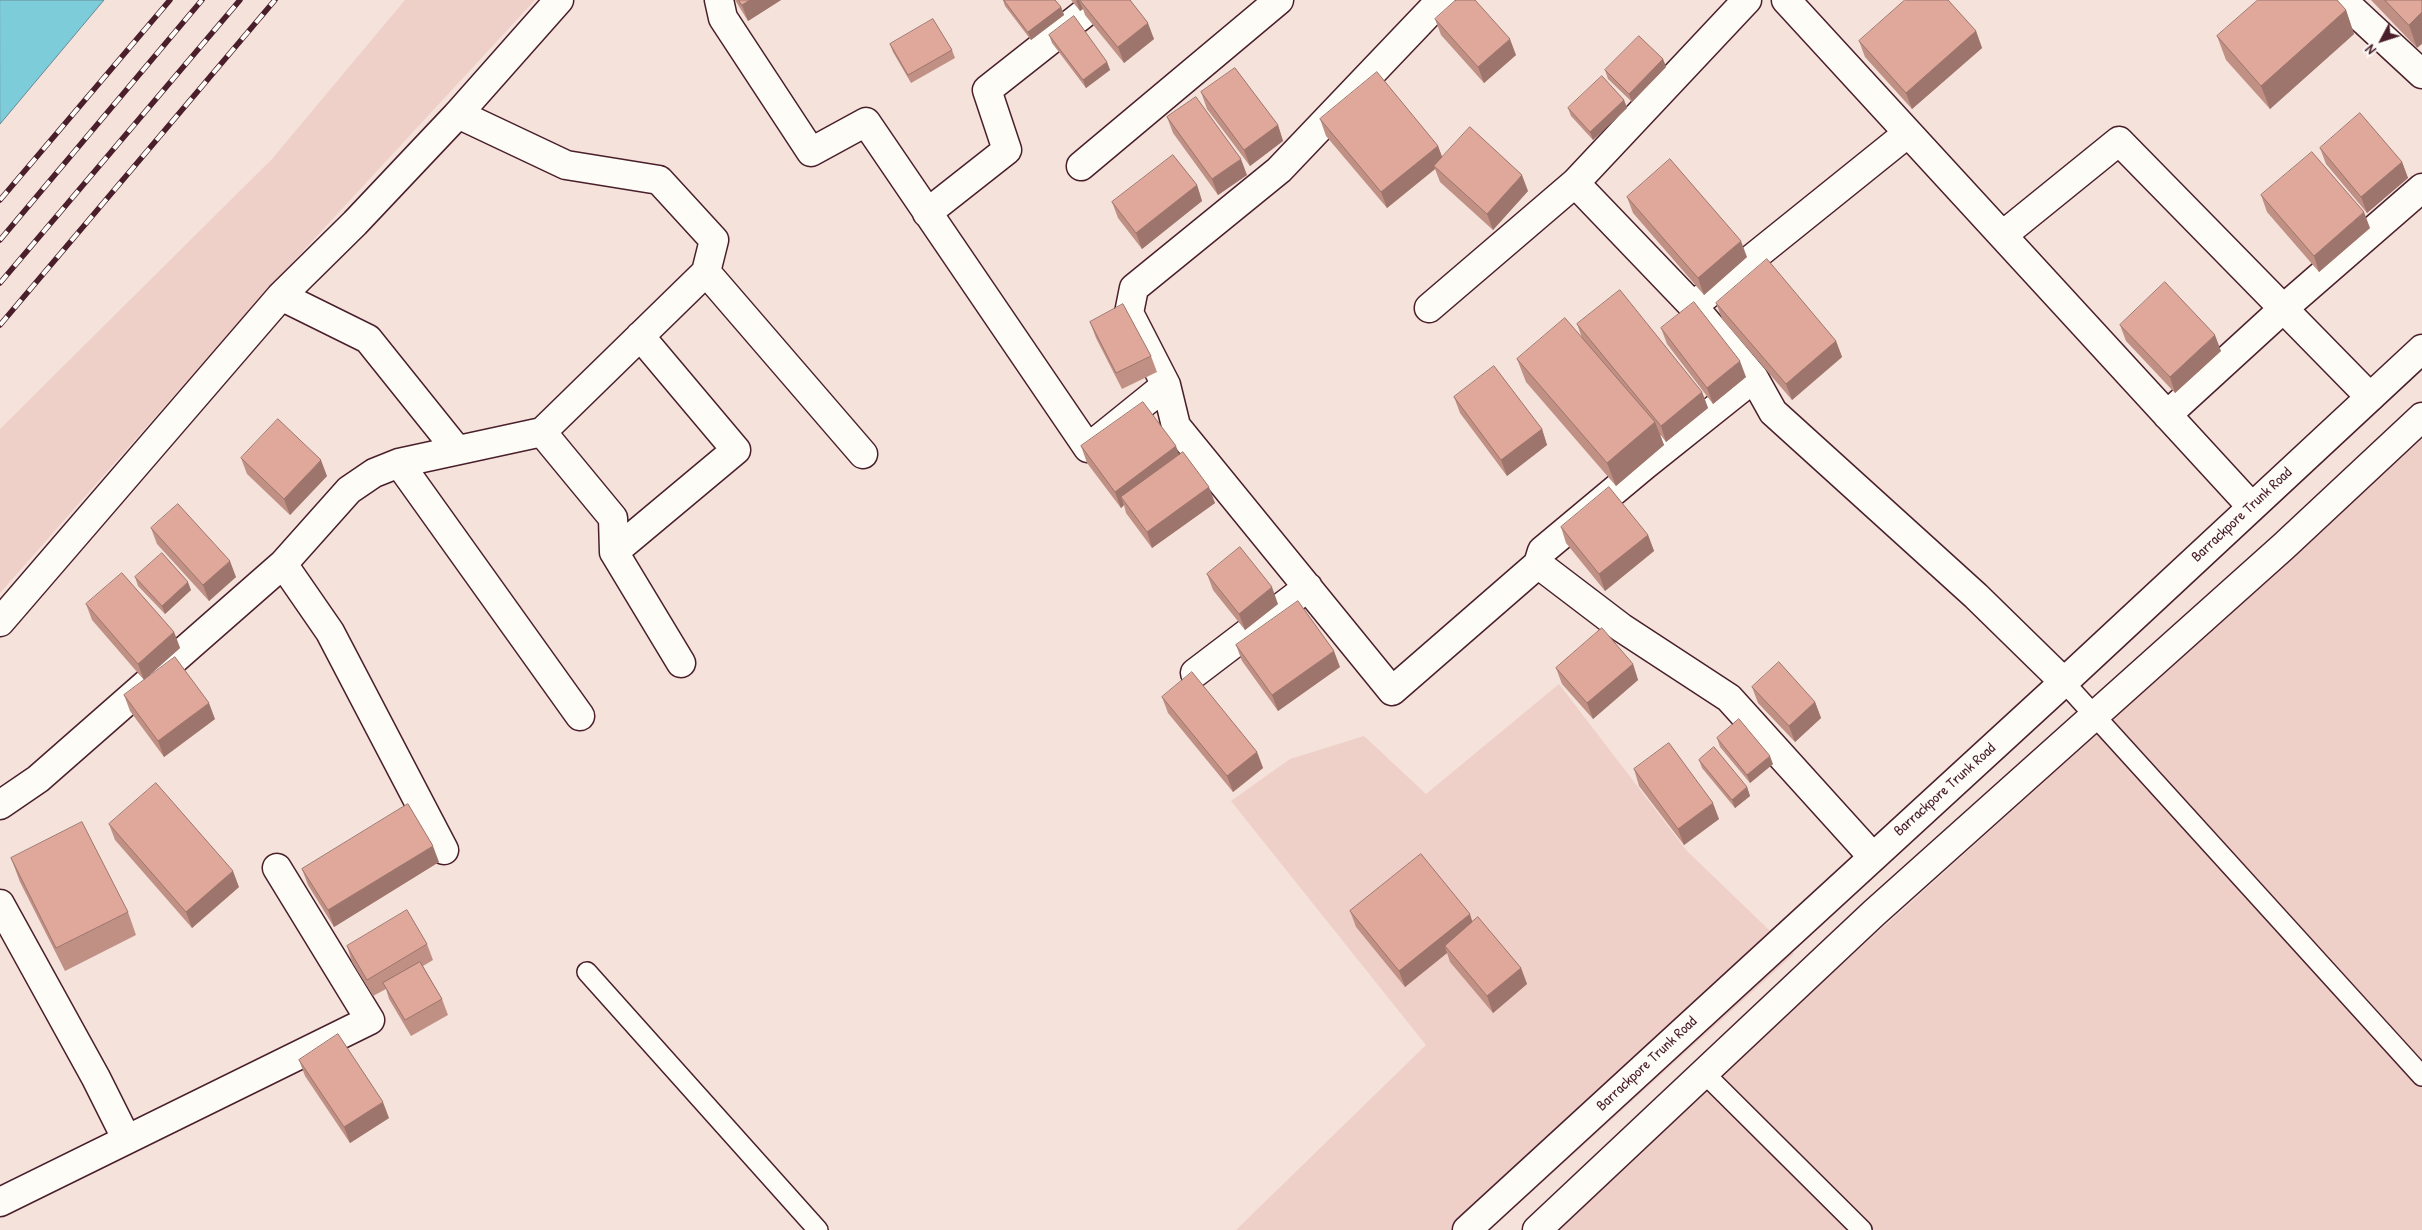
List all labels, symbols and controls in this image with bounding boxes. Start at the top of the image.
north arrow [2357,15,2407,65]
text: N [2360,41,2380,59]
street label: Barrackpore Trunk Road [2188,464,2296,566]
street label: Barrackpore Trunk Road [1891,740,1999,840]
street label: Barrackpore Trunk Road [1593,1013,1701,1115]

